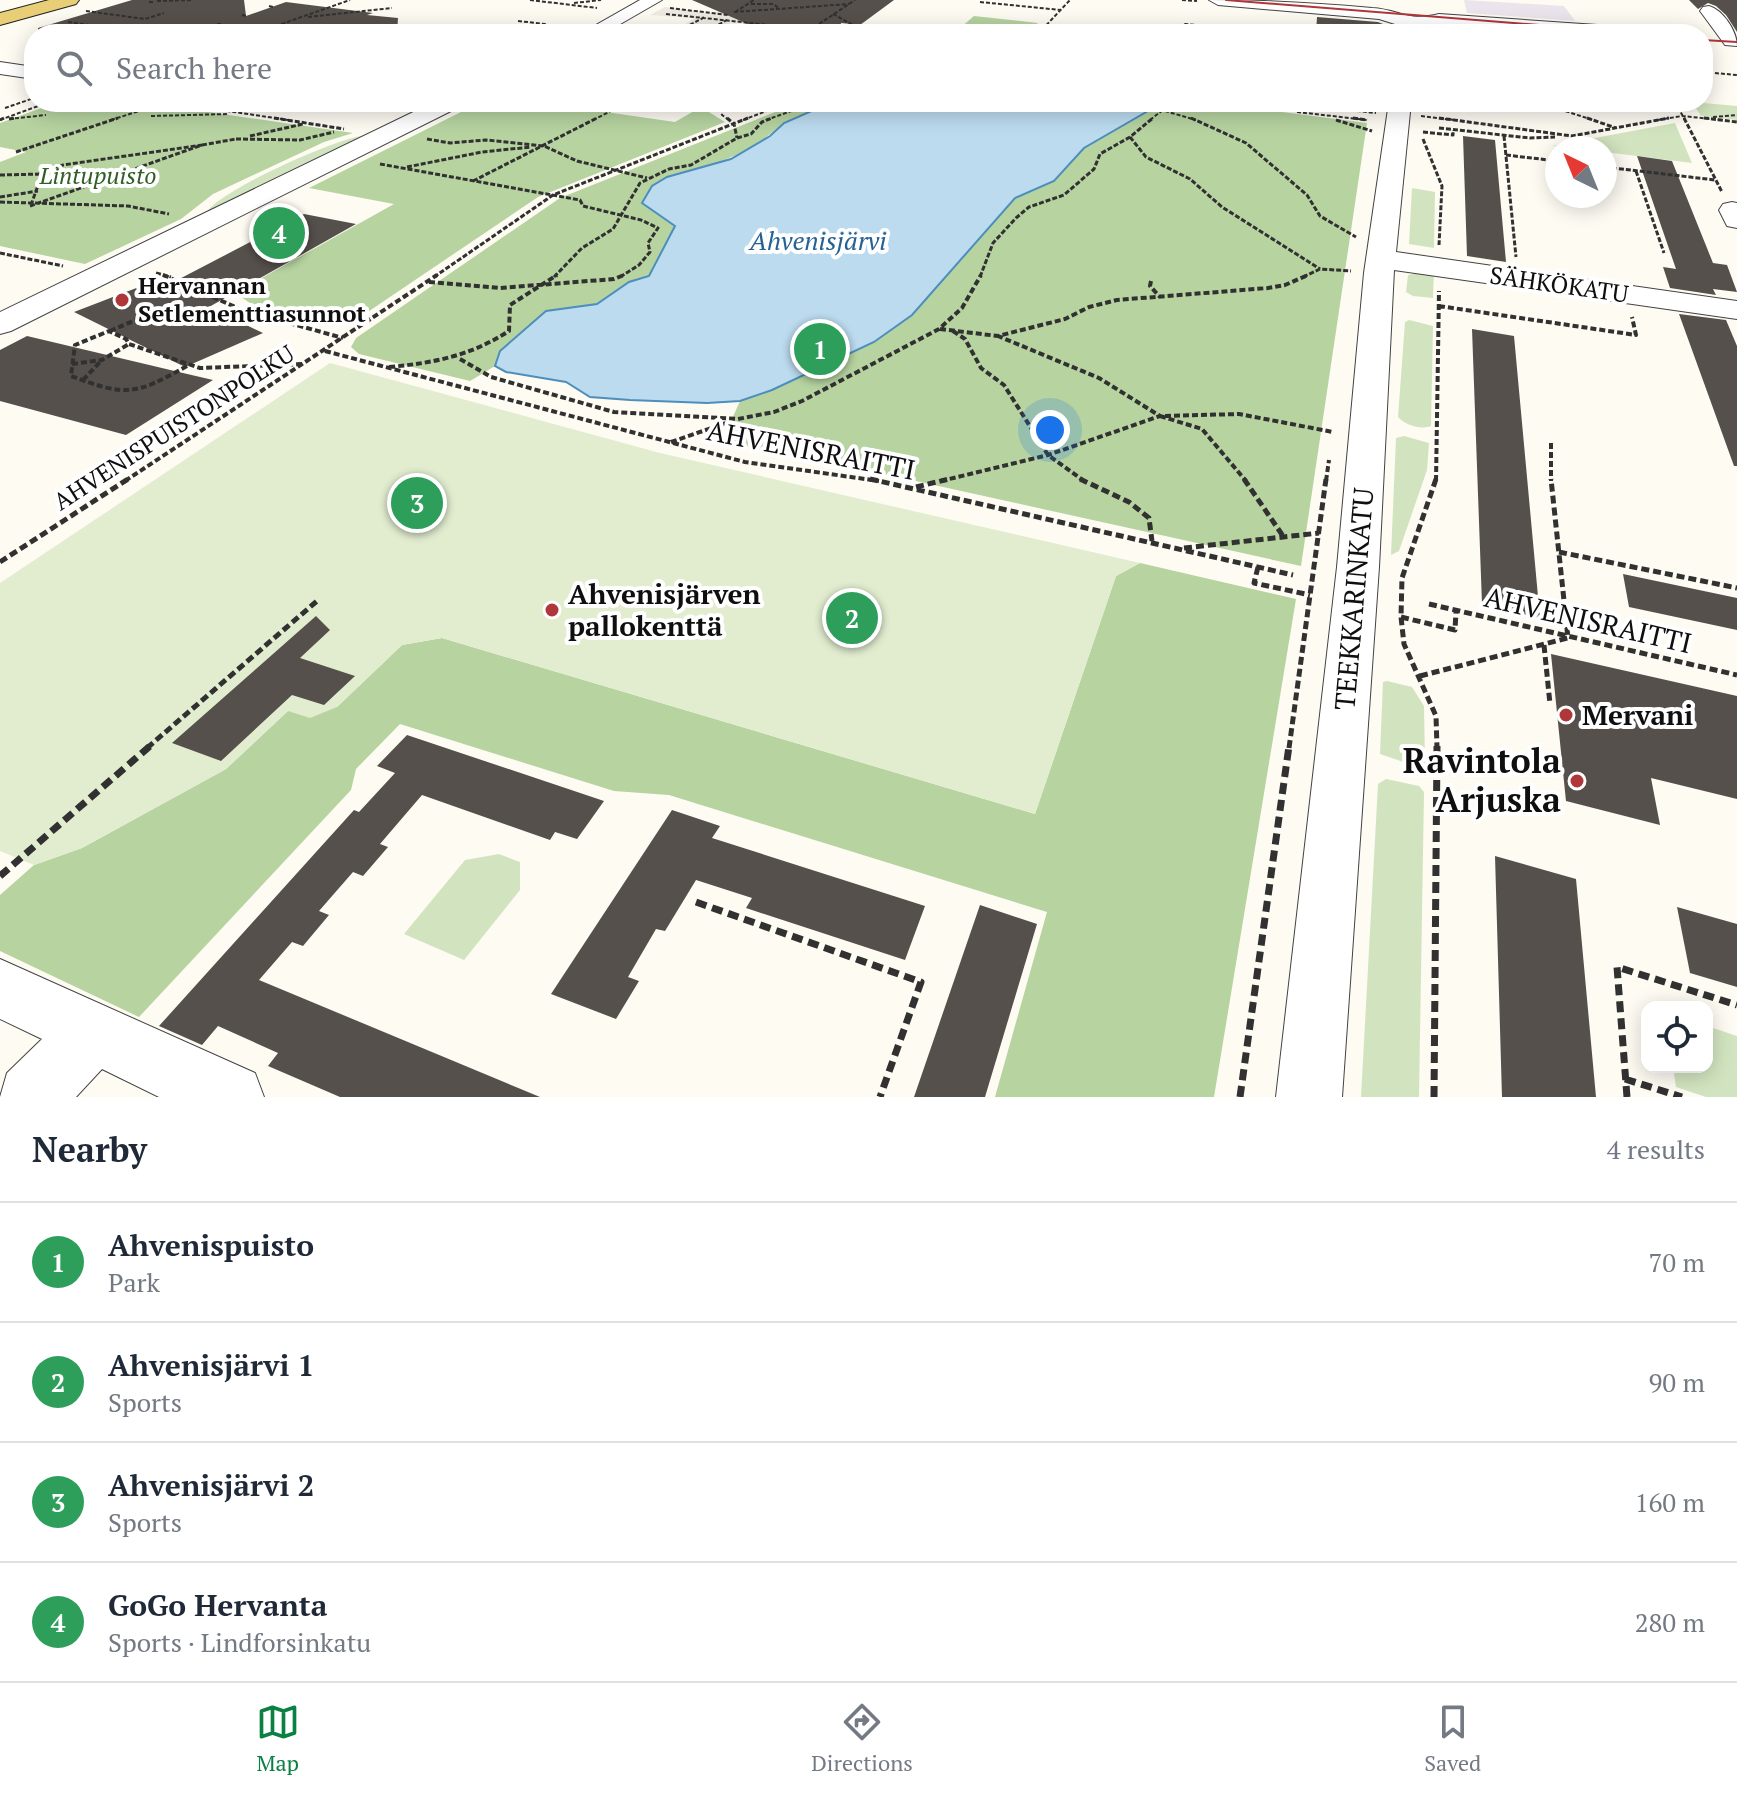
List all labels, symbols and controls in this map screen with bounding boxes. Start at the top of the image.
search box [24,24,1713,112]
icon: search [52,46,96,90]
text: Search here [116,48,272,88]
north arrow [1545,136,1617,208]
park label: Lintupuisto [39,159,156,191]
pin: 4 [253,203,305,263]
water label: Ahvenisjärvi [747,223,887,257]
street label: SÄHKÖKATU [1488,258,1630,310]
place label: Hervannan Setlementtiasunnot [138,269,366,329]
marker: Hervannan Setlementtiasunnot [113,291,131,309]
pin: 1 [794,319,846,379]
street label: AHVENISPUISTONPOLKU [47,337,300,517]
your location [1030,410,1070,450]
street label: AHVENISRAITTI [704,411,919,488]
pin: 3 [391,473,443,533]
street label: TEEKKARINKATU [1325,486,1382,712]
place label: Ahvenisjärven pallokenttä [568,575,761,644]
street label: AHVENISRAITTI [1481,578,1695,661]
pin: 2 [826,588,878,648]
marker: Ahvenisjärven pallokenttä [543,601,561,619]
place label: Mervani [1582,696,1693,733]
marker: Mervani [1557,706,1575,724]
place label: Ravintola Arjuska [1403,738,1561,822]
marker: Ravintola Arjuska [1568,772,1586,790]
map controls [1641,1001,1713,1073]
button: locate [1641,1001,1713,1073]
text: Nearby [32,1127,147,1172]
text: 4 results [1607,1132,1705,1166]
text: Ahvenispuisto [108,1225,314,1265]
text: 1 [51,1245,65,1279]
text: 70 m [1649,1245,1705,1279]
text: Park [108,1265,160,1299]
text: Ahvenisjärvi 1 [108,1345,314,1385]
text: 2 [51,1365,65,1399]
text: 90 m [1649,1365,1705,1399]
text: Sports [108,1385,182,1419]
text: Ahvenisjärvi 2 [108,1465,314,1505]
text: 3 [51,1485,65,1519]
text: 160 m [1635,1485,1705,1519]
text: Sports [108,1505,182,1539]
text: GoGo Hervanta [108,1585,328,1625]
text: 4 [51,1605,65,1639]
text: 280 m [1635,1605,1705,1639]
text: Sports · Lindforsinkatu [108,1625,371,1659]
tab: Map [256,1700,300,1777]
tab: Directions [811,1700,913,1777]
tab: Saved [1424,1700,1481,1777]

